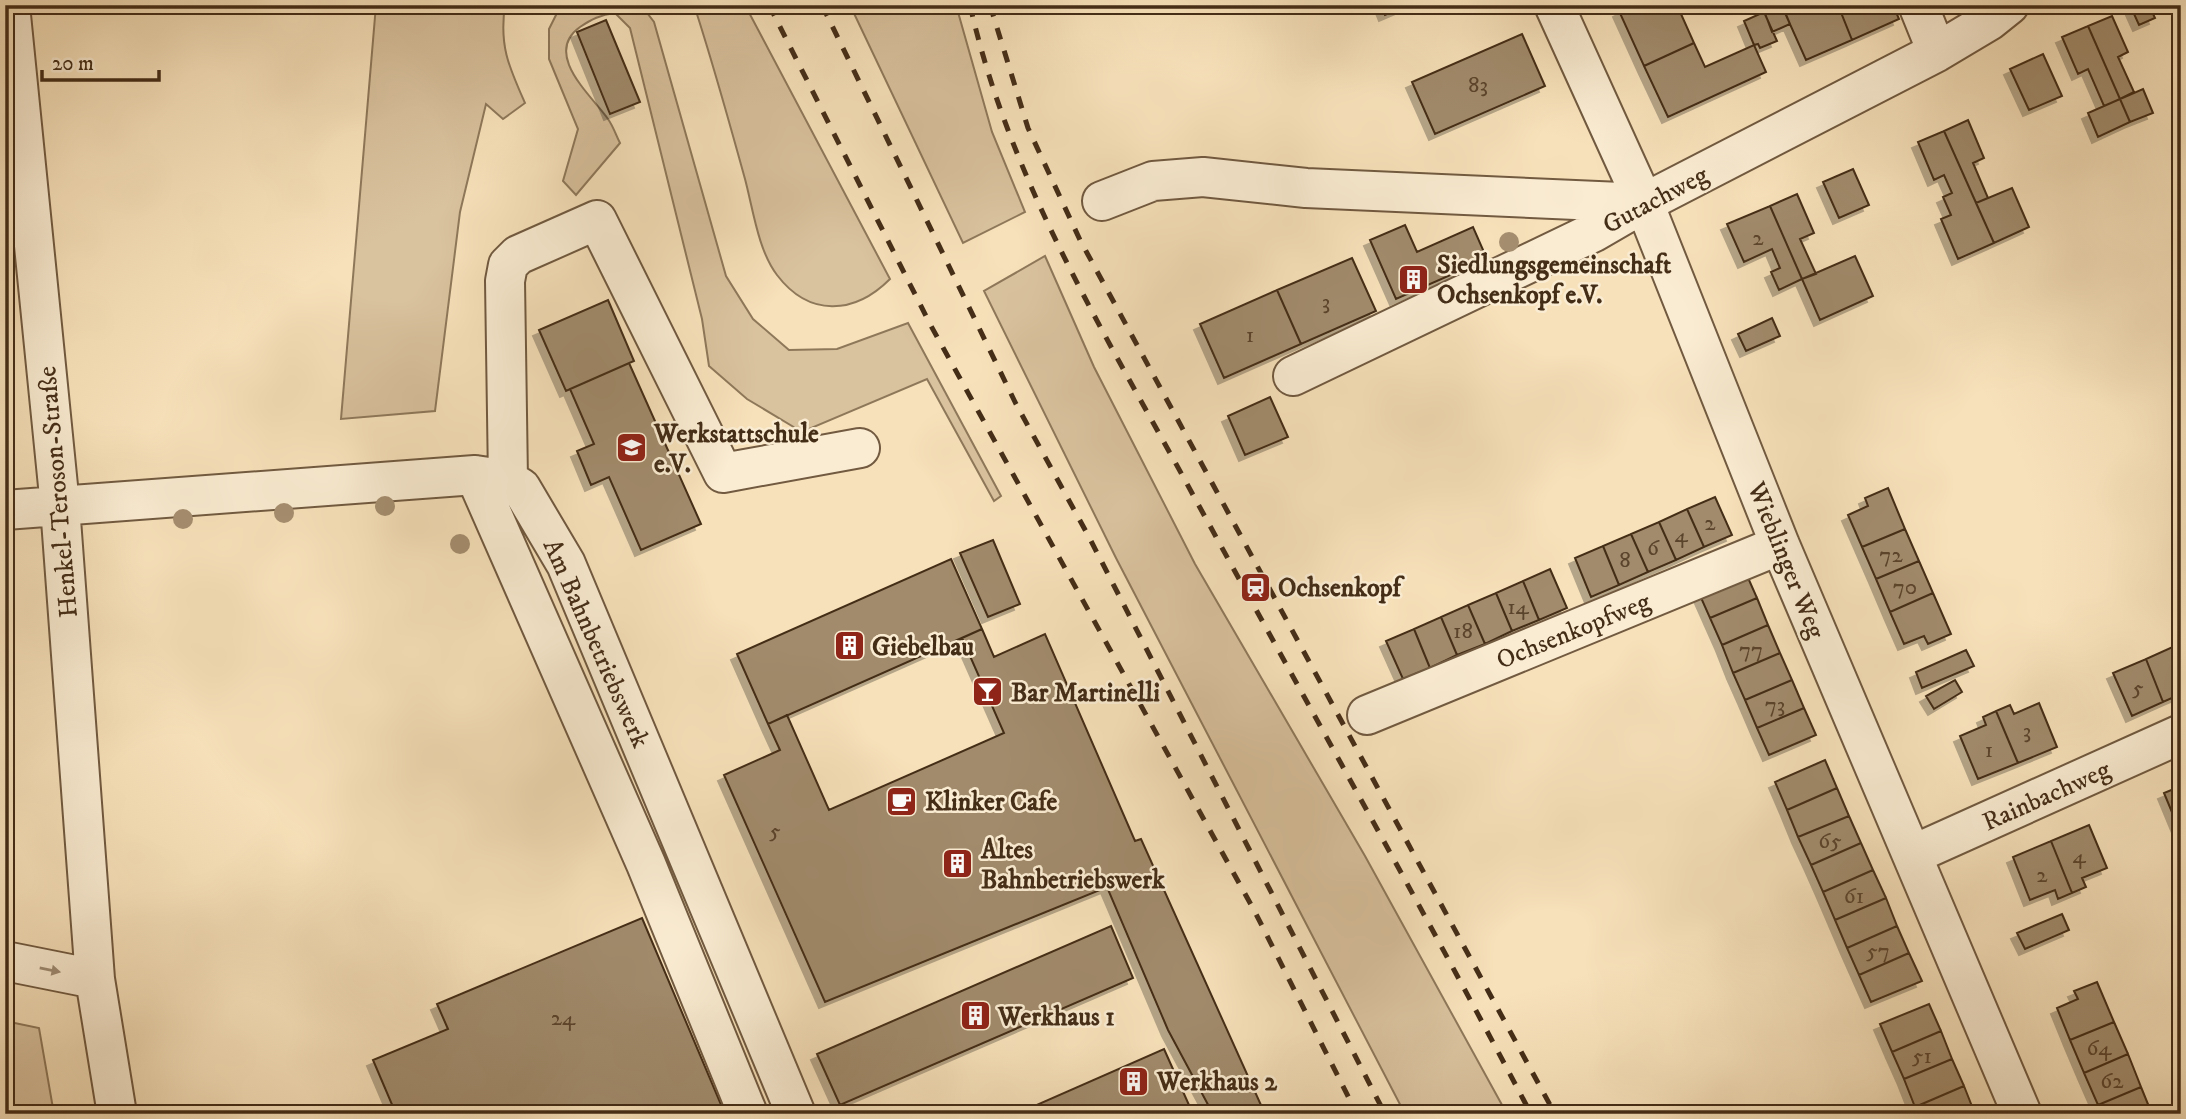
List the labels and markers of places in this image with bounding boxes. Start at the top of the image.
place label: Siedlungsgemeinschaft Ochsenkopf e.V. [1437,249,1672,312]
building icon: Siedlungsgemeinschaft Ochsenkopf e.V. [1397,262,1431,296]
place label: Werkstattschule e.V. [653,418,819,481]
school or university icon: Werkstattschule e.V. [614,431,648,465]
station icon: Ochsenkopf [1238,570,1272,604]
place label: Ochsenkopf [1278,572,1406,605]
building icon: Giebelbau [832,629,866,663]
place label: Giebelbau [872,631,975,664]
bar icon: Bar Martinelli [971,675,1005,709]
place label: Bar Martinelli [1011,677,1160,710]
cafe icon: Klinker Cafe [885,784,919,818]
place label: Klinker Cafe [925,786,1058,819]
place label: Altes Bahnbetriebswerk [980,834,1166,897]
building icon: Altes Bahnbetriebswerk [941,847,975,881]
building icon: Werkhaus 1 [958,999,992,1033]
place label: Werkhaus 1 [997,1001,1115,1034]
building icon: Werkhaus 2 [1117,1064,1151,1098]
place label: Werkhaus 2 [1156,1066,1278,1099]

